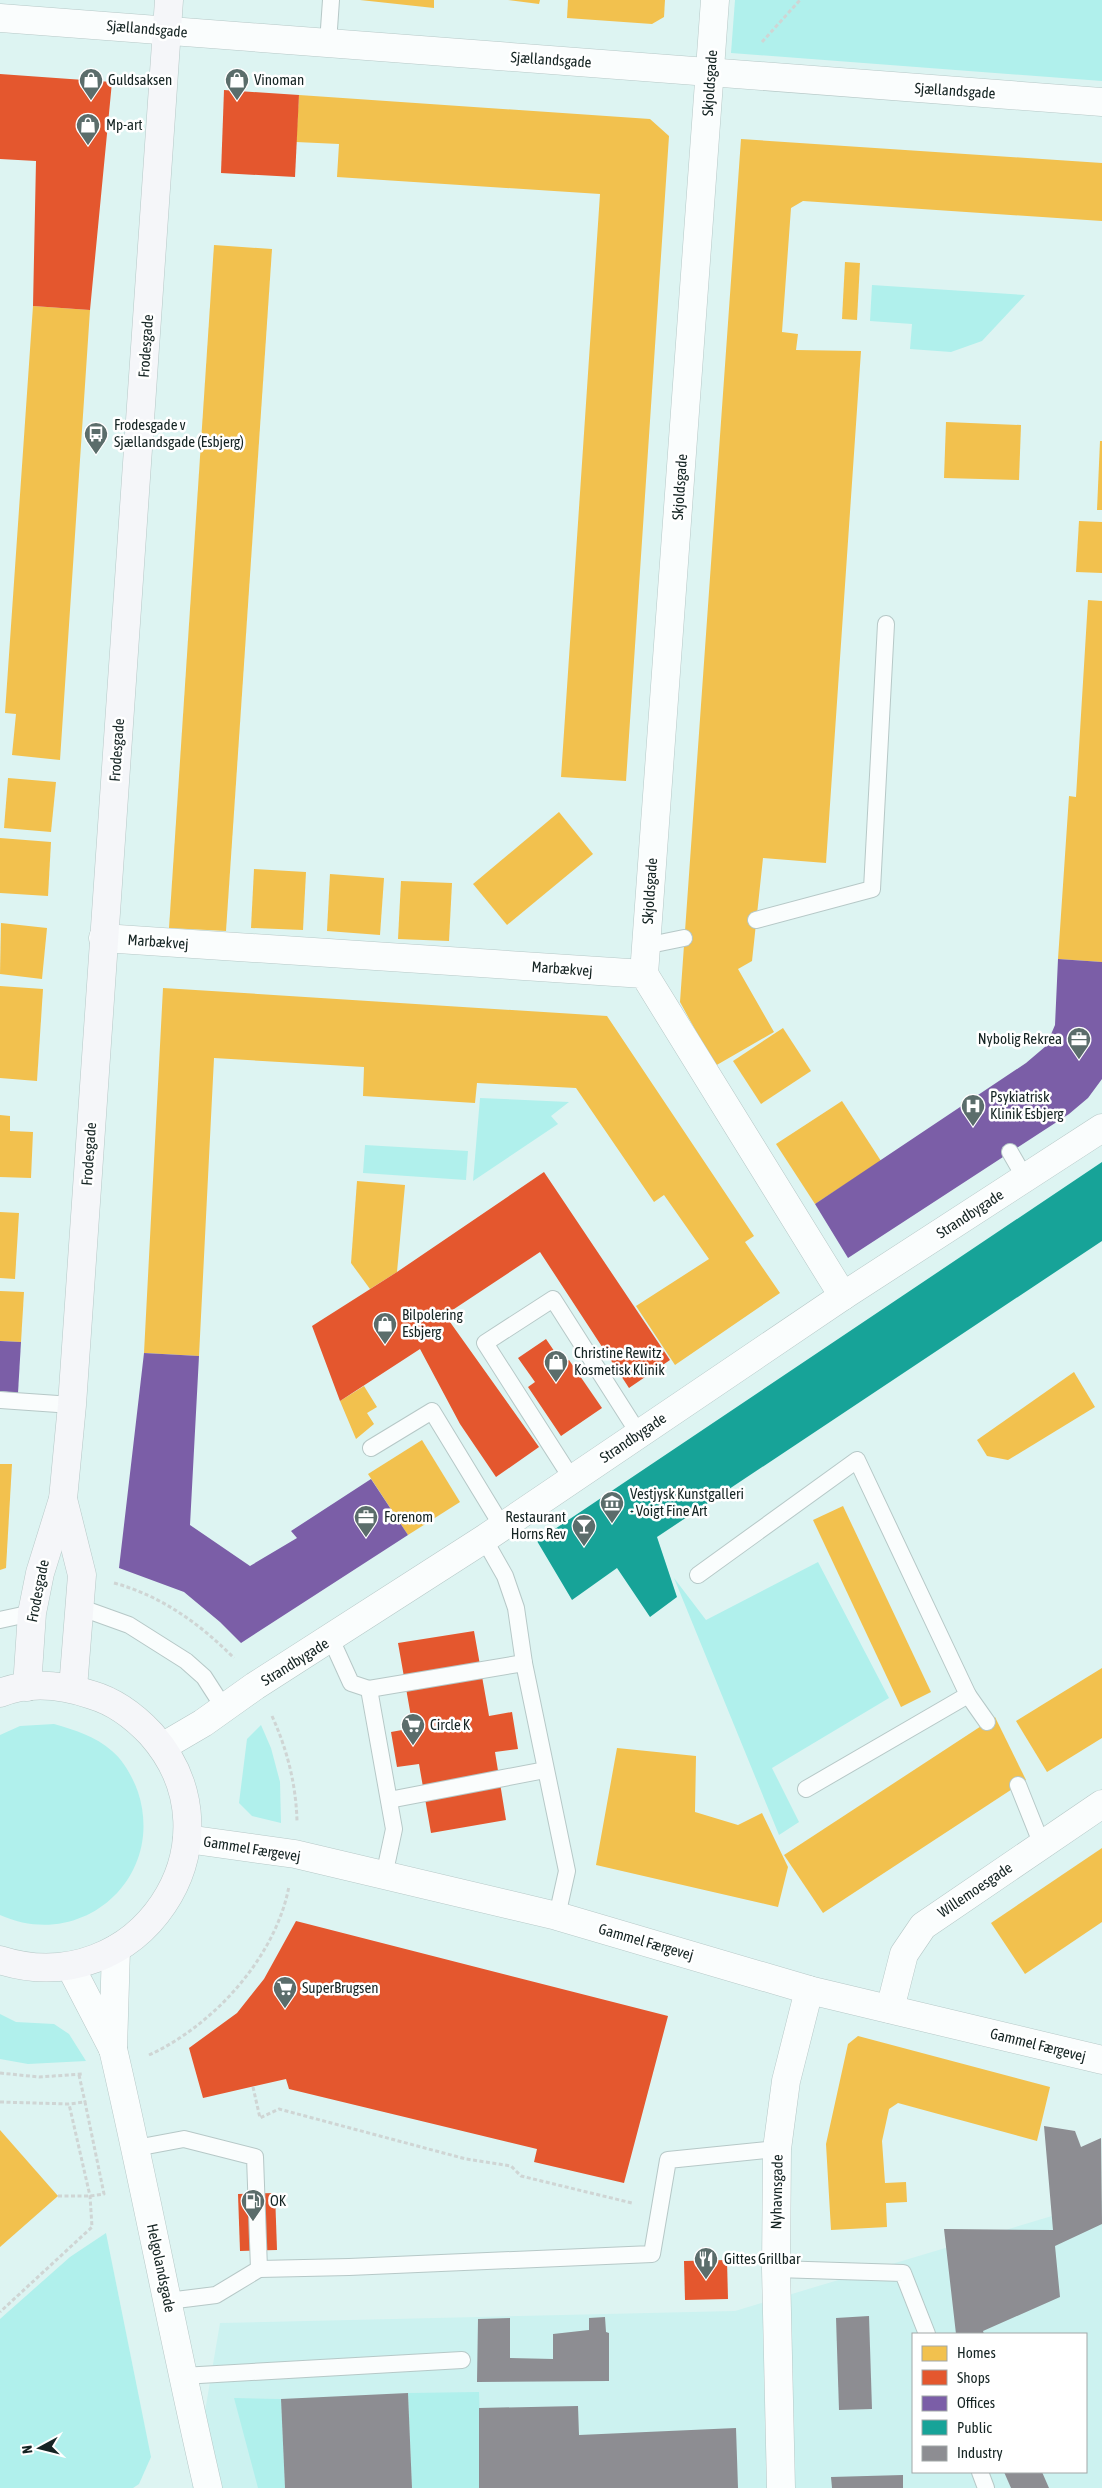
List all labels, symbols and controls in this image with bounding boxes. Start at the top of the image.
street label: Sjællandsgade [106,16,188,41]
street label: Sjællandsgade [510,48,592,71]
street label: Skjoldsgade [699,49,720,117]
shop icon: Guldsaksen [78,67,104,101]
shop icon: Vinoman [224,67,250,101]
place label: Guldsaksen [108,71,172,88]
place label: Vinoman [254,71,304,88]
street label: Sjællandsgade [914,79,996,102]
shop icon: Mp-art [75,112,101,146]
place label: Mp-art [106,116,142,133]
street label: Frodesgade [135,314,156,378]
place label: Frodesgade v Sjællandsgade (Esbjerg) [114,416,244,450]
bus stop icon: Frodesgade v Sjællandsgade (Esbjerg) [83,421,109,455]
street label: Skjoldsgade [669,453,690,521]
street label: Frodesgade [106,718,127,782]
street label: Skjoldsgade [639,857,660,925]
street label: Marbækvej [127,931,189,952]
street label: Marbækvej [531,958,593,979]
office icon: Nybolig Rekrea [1066,1026,1092,1060]
place label: Nybolig Rekrea [978,1030,1062,1047]
place label: Psykiatrisk Klinik Esbjerg [990,1088,1064,1122]
hospital icon: Psykiatrisk Klinik Esbjerg [960,1093,986,1127]
street label: Frodesgade [78,1122,99,1186]
street label: Strandbygade [933,1186,1007,1241]
place label: Bilpolering Esbjerg [402,1306,463,1340]
shop icon: Bilpolering Esbjerg [372,1311,398,1345]
place label: Christine Rewitz Kosmetisk Klinik [574,1344,665,1378]
shop icon: Christine Rewitz Kosmetisk Klinik [543,1349,569,1383]
street label: Strandbygade [596,1409,669,1466]
place label: Vestjysk Kunstgalleri - Voigt Fine Art [630,1485,744,1519]
museum icon: Vestjysk Kunstgalleri - Voigt Fine Art [599,1490,625,1524]
office icon: Forenom [353,1504,379,1538]
place label: Forenom [384,1508,433,1525]
place label: Restaurant Horns Rev [505,1508,566,1542]
bar icon: Restaurant Horns Rev [571,1513,597,1547]
street label: Frodesgade [23,1558,52,1624]
street label: Strandbygade [258,1634,332,1689]
supermarket icon: Circle K [400,1712,426,1746]
place label: Circle K [430,1716,471,1733]
street label: Gammel Færgevej [202,1832,302,1865]
street label: Willemoesgade [934,1858,1015,1921]
street label: Gammel Færgevej [597,1920,696,1963]
supermarket icon: SuperBrugsen [272,1975,298,2009]
place label: SuperBrugsen [302,1979,379,1996]
street label: Gammel Færgevej [989,2024,1088,2065]
street label: Nyhavnsgade [767,2154,786,2230]
fuel station icon: OK [240,2188,266,2222]
place label: OK [270,2192,287,2209]
street label: Helgolandsgade [144,2222,179,2314]
restaurant icon: Gittes Grillbar [693,2246,719,2280]
place label: Gittes Grillbar [724,2250,801,2267]
legend [912,2333,1087,2473]
text: Homes [957,2344,996,2361]
text: Shops [957,2369,990,2386]
text: Offices [957,2394,995,2411]
text: Public [957,2419,992,2436]
north arrow [15,2423,65,2473]
text: Industry [957,2444,1003,2461]
text: N [19,2445,36,2455]

